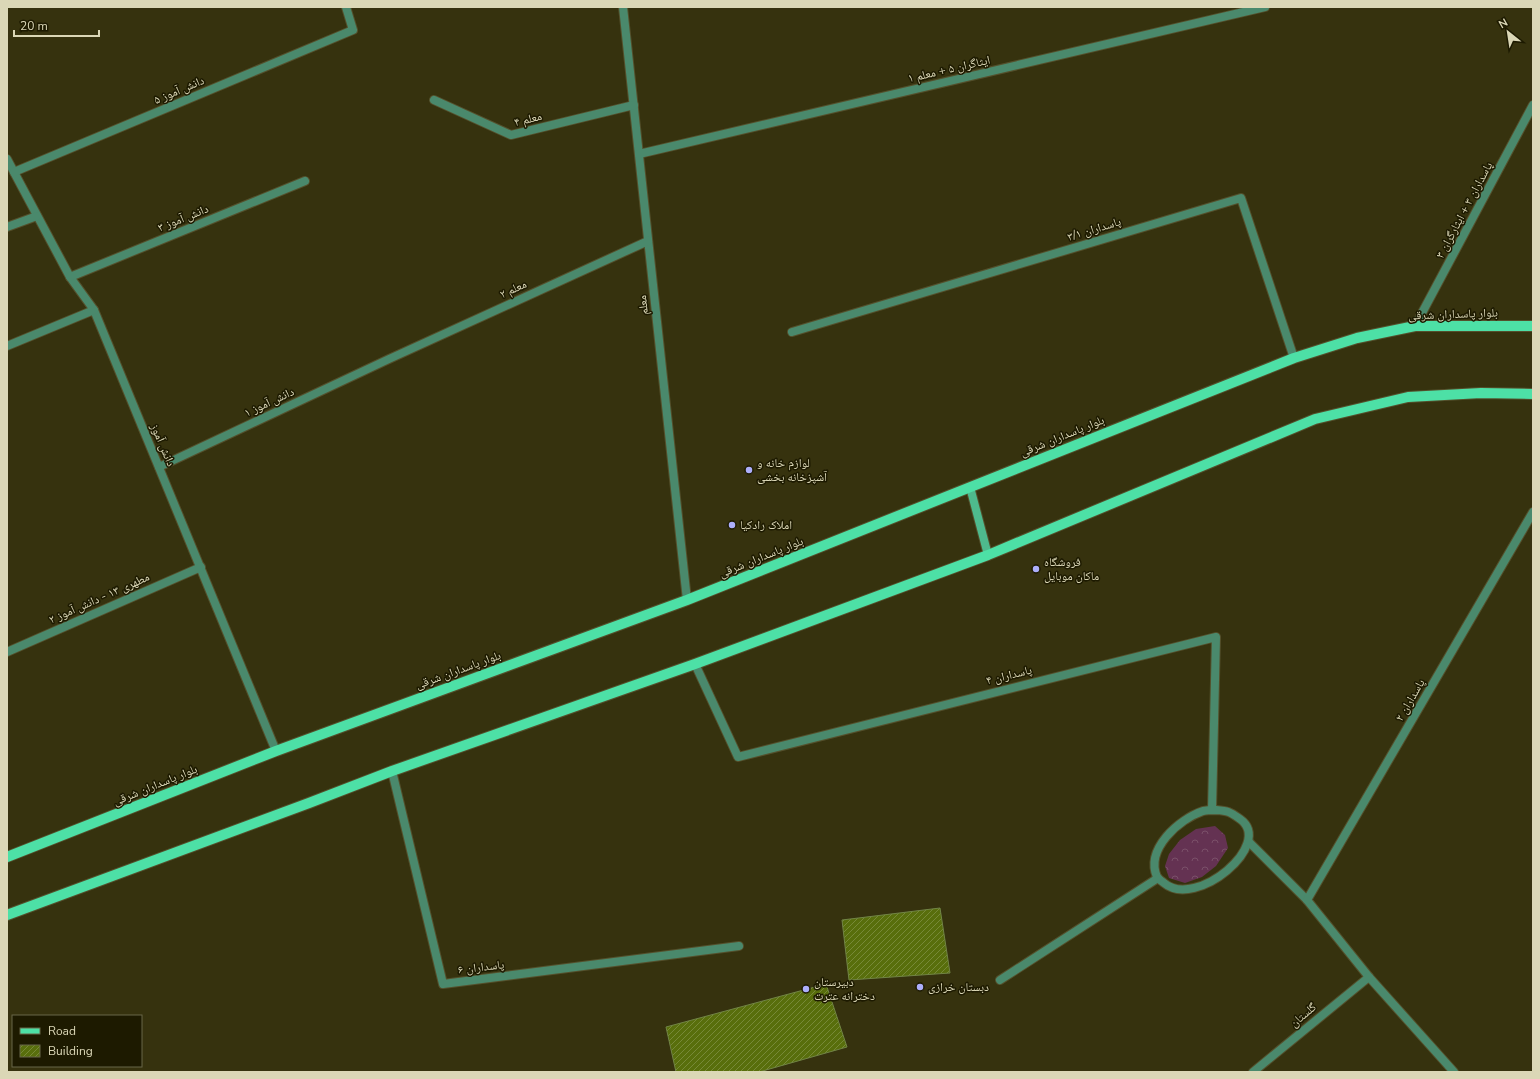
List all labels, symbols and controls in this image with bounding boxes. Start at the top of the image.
scale bar [14,12,99,38]
north arrow [1488,12,1528,52]
text: N [1496,15,1511,32]
text: 20 m [20,18,48,34]
street label: ایثاگران ۵ + معلم ۱ [906,52,992,86]
street label: دانش آموز ۵ [151,72,207,108]
street label: معلم ۴ [512,108,544,130]
street label: پاسداران ۳ + ایثارگران ۳ [1432,159,1496,261]
street label: دانش آموز ۳ [155,201,211,235]
street label: پاسداران ۳/۱ [1065,213,1123,245]
street label: معلم ۲ [497,276,529,302]
street label: معلم [634,294,652,316]
street label: بلوار پاسداران شرقی [1408,304,1498,324]
street label: دانش آموز ۱ [241,383,297,421]
street label: بلوار پاسداران شرقی [1017,412,1107,460]
street label: دانش آموز [146,420,179,469]
place label: لوازم خانه و آشپزخانه بخشی [757,455,828,485]
marker: لوازم خانه و آشپزخانه بخشی [744,465,754,475]
place label: املاک رادکیا [740,517,792,533]
marker: املاک رادکیا [727,520,737,530]
street label: بلوار پاسداران شرقی [716,533,806,581]
place label: فروشگاه ماکان موبایل [1044,554,1099,584]
marker: فروشگاه ماکان موبایل [1031,564,1041,574]
street label: مطهری ۱۳ - دانش آموز ۲ [46,569,152,627]
street label: بلوار پاسداران شرقی [413,647,503,693]
street label: پاسداران ۴ [984,661,1034,688]
street label: پاسداران ۲ [1391,675,1429,724]
street label: بلوار پاسداران شرقی [110,761,200,809]
street label: پاسداران ۶ [457,956,506,978]
place label: دبیرستان دخترانه عترت [814,974,875,1004]
place label: دبستان خرازی [928,979,989,995]
marker: دبستان خرازی [915,982,925,992]
marker: دبیرستان دخترانه عترت [801,984,811,994]
street label: گلستان [1286,999,1320,1031]
legend [12,1015,142,1067]
text: Road [48,1023,76,1039]
text: Building [48,1043,93,1059]

